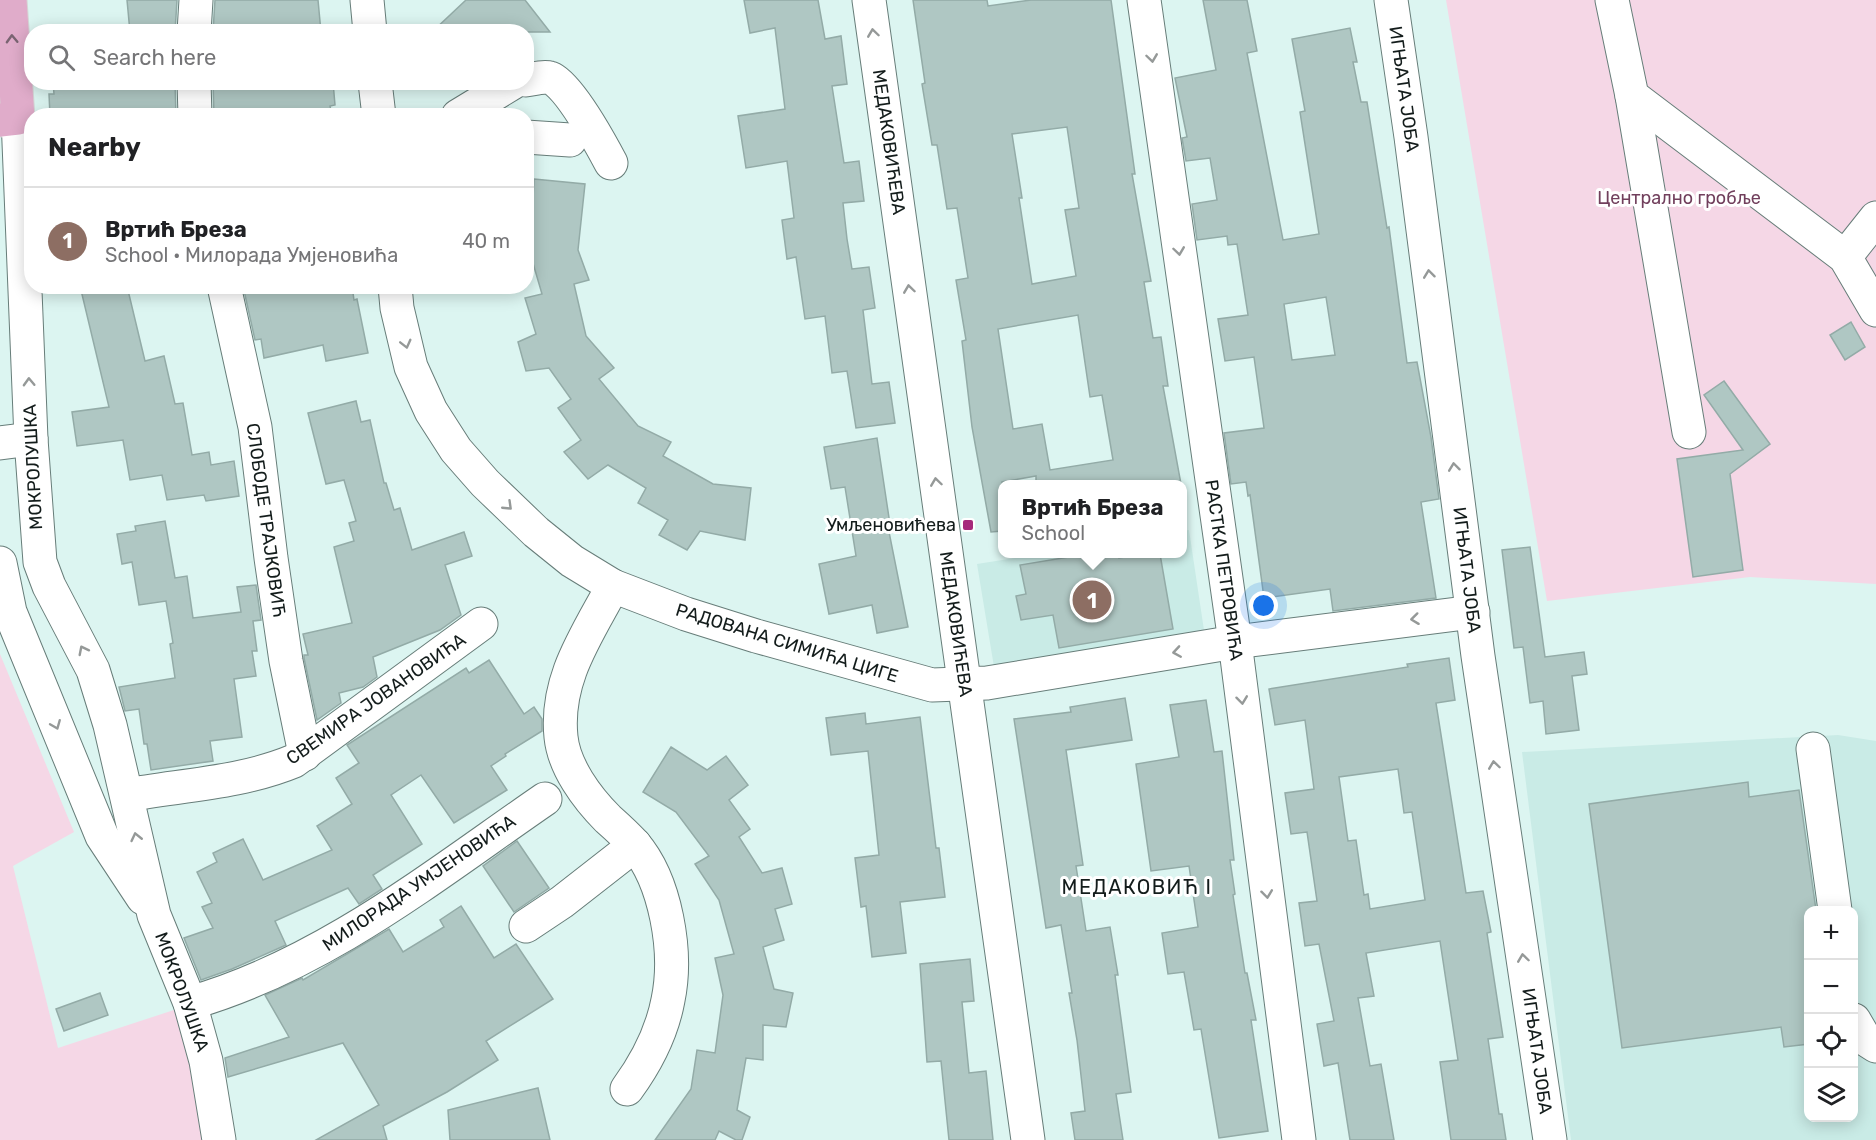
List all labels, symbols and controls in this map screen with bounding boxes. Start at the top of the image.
search box [24,24,534,90]
street label: ИГЊАТА ЈОБА [1384,25,1424,153]
one-way arrow [868,28,880,38]
one-way arrow [5,35,18,44]
icon: search [45,41,78,74]
text: Search here [93,44,216,71]
one-way arrow [1146,53,1158,63]
street label: МЕДАКОВИЋЕВА [868,68,910,216]
text: Nearby [48,132,141,163]
park label: Централно гробље [1597,187,1761,209]
text: Вртић Бреза [105,216,247,243]
text: 1 [63,229,72,253]
text: 40 m [462,229,510,253]
text: School · Милорада Умјеновића [105,243,398,267]
one-way arrow [1173,246,1185,256]
one-way arrow [1423,269,1435,279]
one-way arrow [904,284,916,293]
one-way arrow [398,339,411,349]
one-way arrow [23,377,35,386]
street label: МОКРОЛУШКА [19,404,47,530]
street label: СЛОБОДЕ ТРАЈКОВИЋ [241,422,291,618]
one-way arrow [1448,463,1461,472]
one-way arrow [930,477,942,486]
street label: РАСТКА ПЕТРОВИЋА [1200,478,1248,662]
popup [998,480,1187,558]
text: Вртић Бреза [1022,494,1163,521]
one-way arrow [502,499,512,510]
street label: ИГЊАТА ЈОБА [1448,506,1486,634]
place label: Умљеновићева [826,514,956,536]
marker: Умљеновићева [961,518,975,532]
text: School [1022,521,1085,545]
street label: МЕДАКОВИЋЕВА [935,550,977,698]
pin: 1 [1072,578,1112,622]
your location [1249,591,1278,620]
street label: РАДОВАНА СИМИЋА ЦИГЕ [673,599,901,687]
one-way arrow [1410,612,1419,625]
street label: СВЕМИРА ЈОВАНОВИЋА [282,629,470,769]
one-way arrow [1172,645,1182,658]
one-way arrow [79,646,90,657]
one-way arrow [1235,696,1248,705]
one-way arrow [49,718,61,729]
one-way arrow [1488,760,1500,769]
street label: МИЛОРАДА УМЈЕНОВИЋА [318,810,520,956]
one-way arrow [131,832,144,842]
district label: МЕДАКОВИЋ I [1062,875,1212,899]
one-way arrow [1260,889,1273,898]
map controls [1804,906,1858,1122]
button: + [1804,906,1858,960]
street label: МОКРОЛУШКА [150,929,214,1055]
one-way arrow [1517,953,1529,962]
button: − [1804,960,1858,1014]
street label: ИГЊАТА ЈОБА [1517,987,1557,1115]
button: locate [1804,1014,1858,1068]
button: layers [1804,1068,1858,1122]

